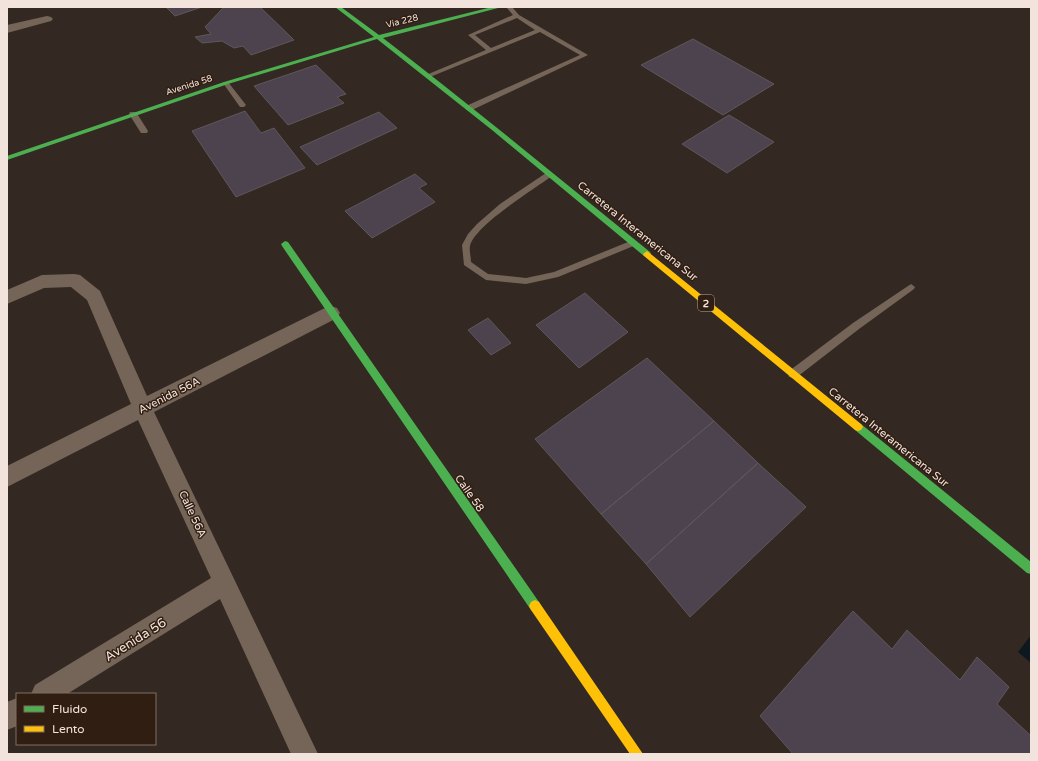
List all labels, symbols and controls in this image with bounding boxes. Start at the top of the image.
street label: Vía 228 [385,12,420,31]
street label: Avenida 58 [164,73,214,98]
street label: Carretera Interamericana Sur [575,179,701,284]
road number: 2 [698,295,714,311]
street label: Avenida 56A [136,374,202,416]
street label: Carretera Interamericana Sur [826,385,952,490]
street label: Calle 58 [452,472,487,514]
street label: Calle 56A [176,489,209,540]
street label: Avenida 56 [102,615,169,665]
legend [16,693,156,745]
text: Fluido [52,702,87,716]
text: Lento [52,722,85,736]

